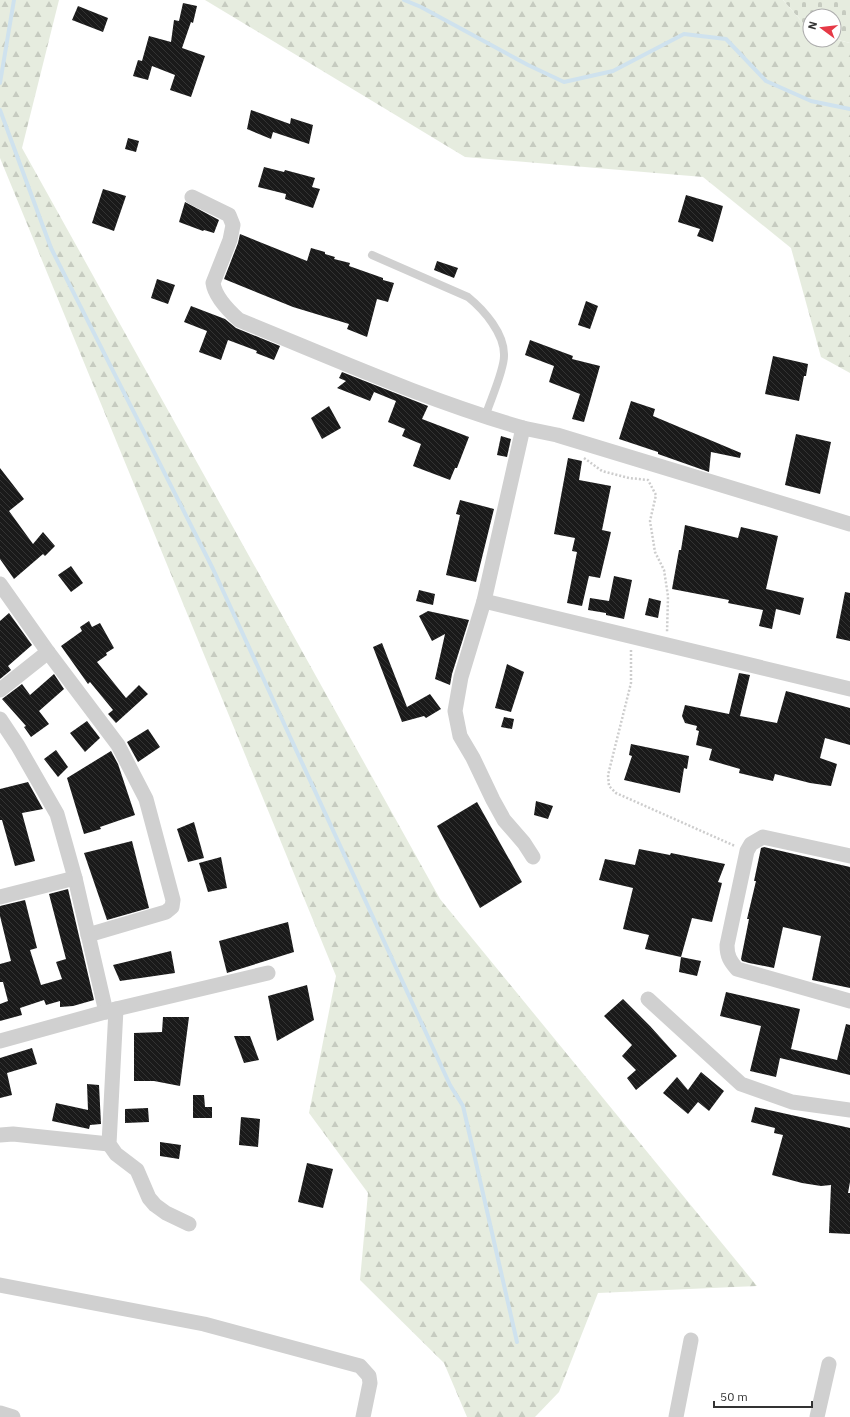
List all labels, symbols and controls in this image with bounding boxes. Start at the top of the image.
north arrow [802,8,842,48]
text: N [805,20,820,31]
scale bar [714,1383,812,1409]
text: 50 m [720,1389,748,1404]

